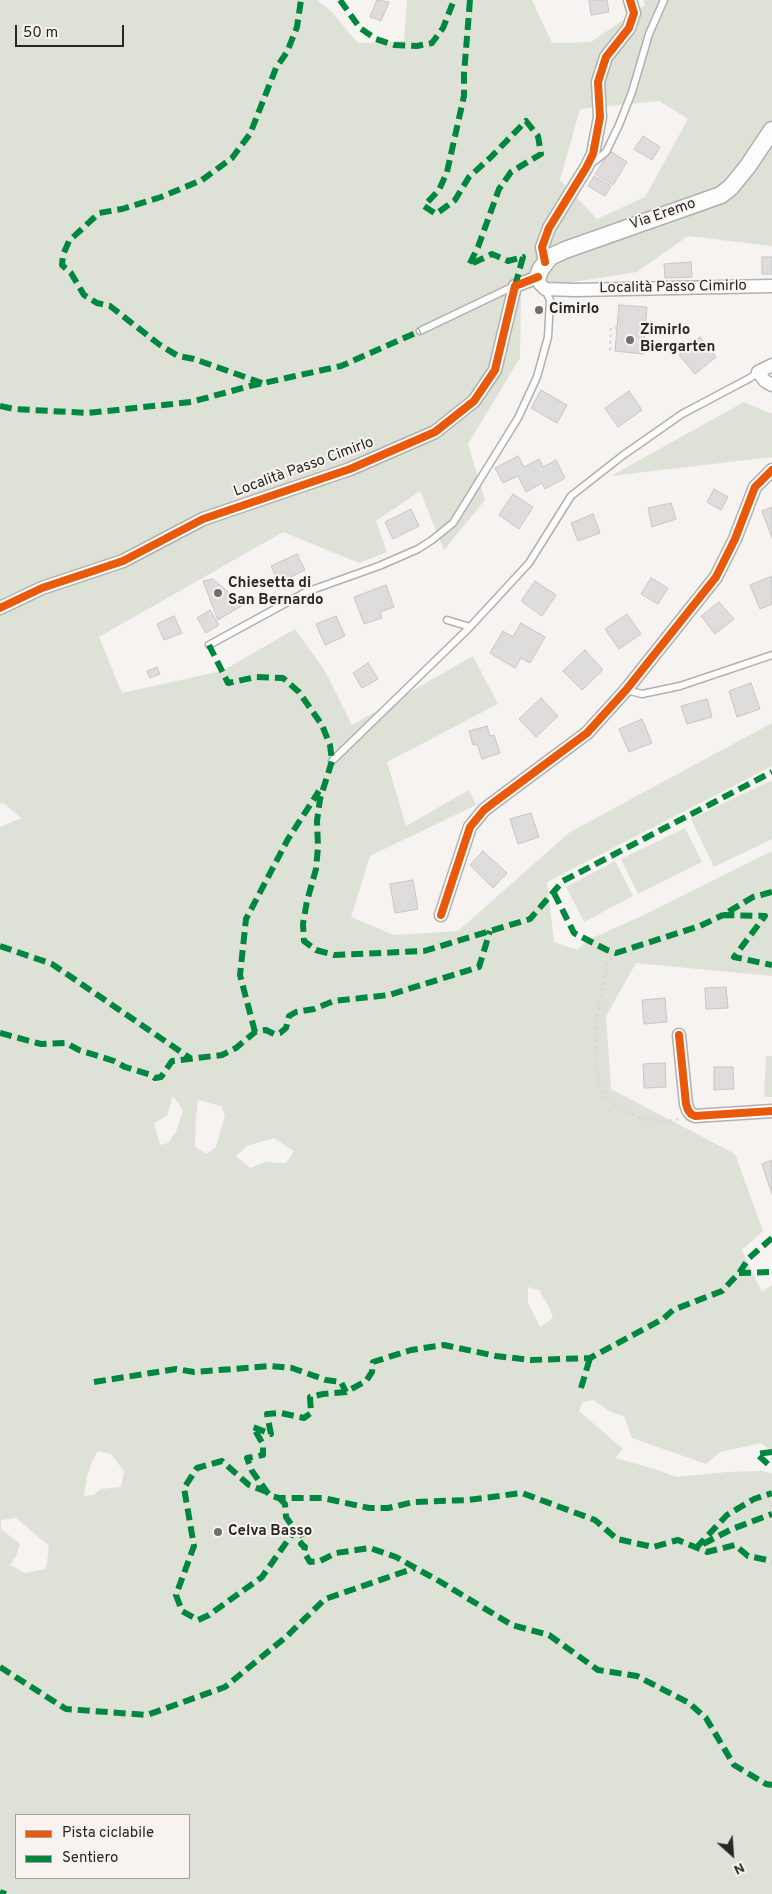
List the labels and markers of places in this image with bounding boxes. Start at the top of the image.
place label: Cimirlo [549,301,599,319]
marker: Cimirlo [533,304,545,316]
place label: Zimirlo Biergarten [640,322,715,357]
marker: Zimirlo Biergarten [624,334,636,346]
place label: Chiesetta di San Bernardo [228,575,324,610]
marker: Chiesetta di San Bernardo [212,587,224,599]
place label: Celva Basso [228,1523,312,1541]
marker: Celva Basso [212,1526,224,1538]

